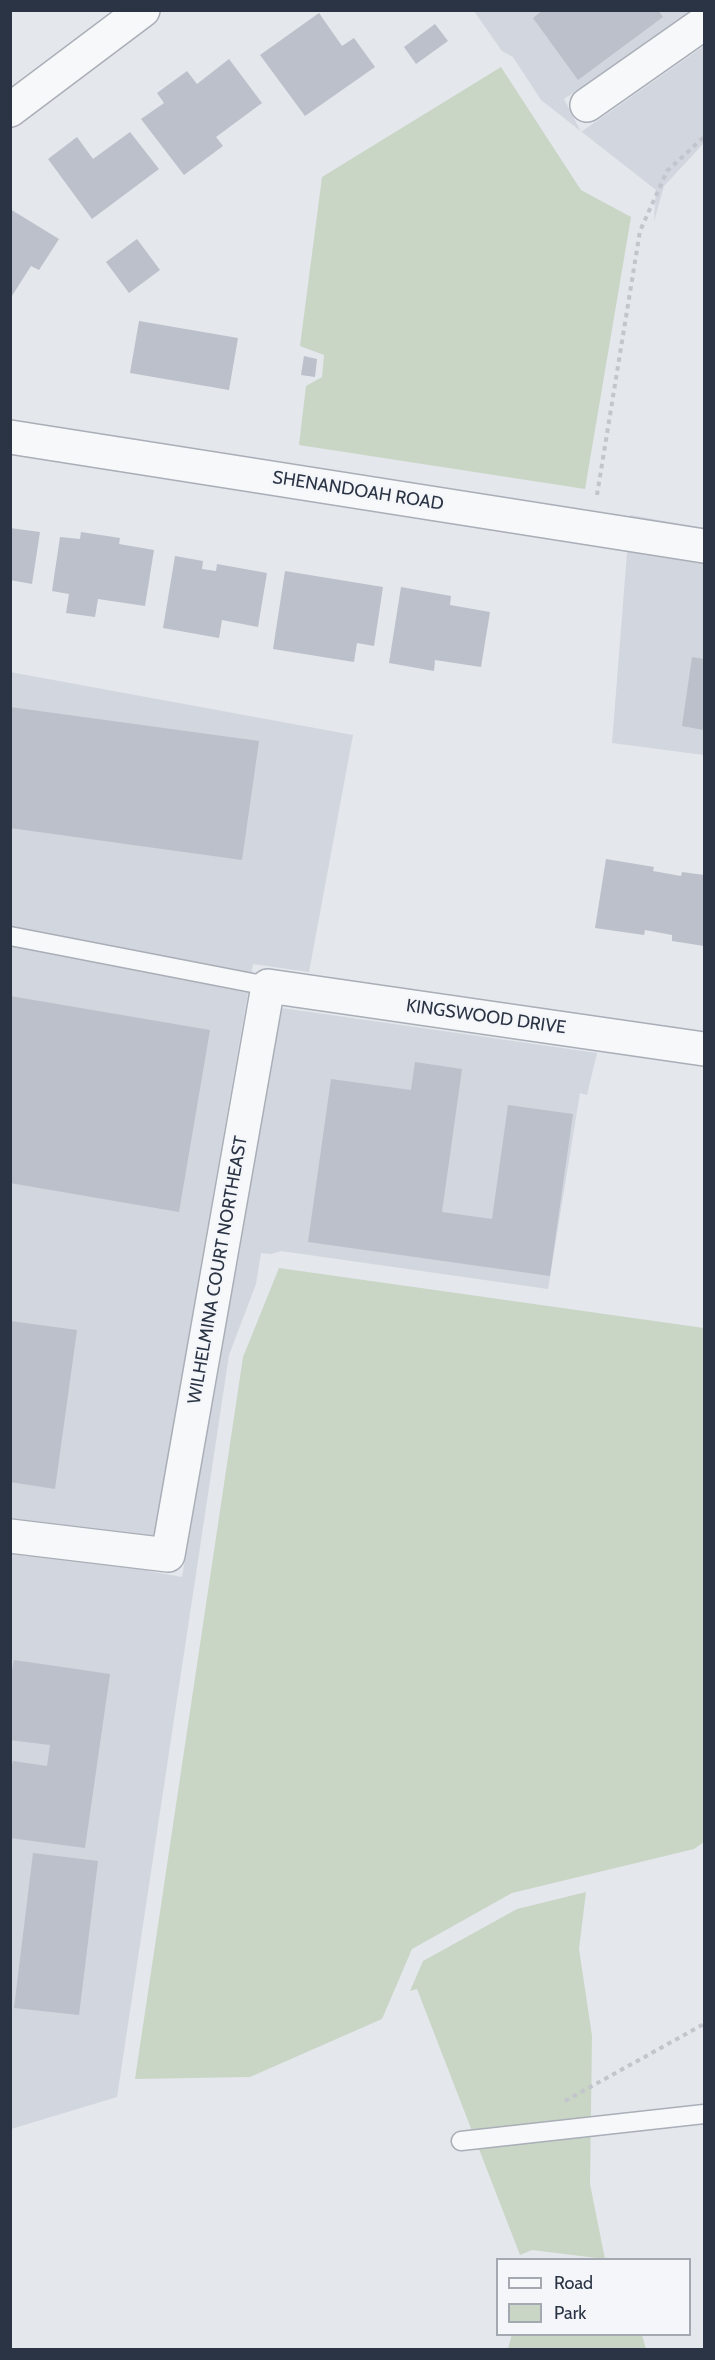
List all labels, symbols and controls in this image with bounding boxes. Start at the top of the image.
street label: SHENANDOAH ROAD [271,467,445,515]
street label: KINGSWOOD DRIVE [405,995,567,1039]
street label: WILHELMINA COURT NORTHEAST [184,1134,252,1406]
legend [496,2258,691,2336]
text: Road [554,2272,593,2294]
text: Park [554,2302,586,2324]

